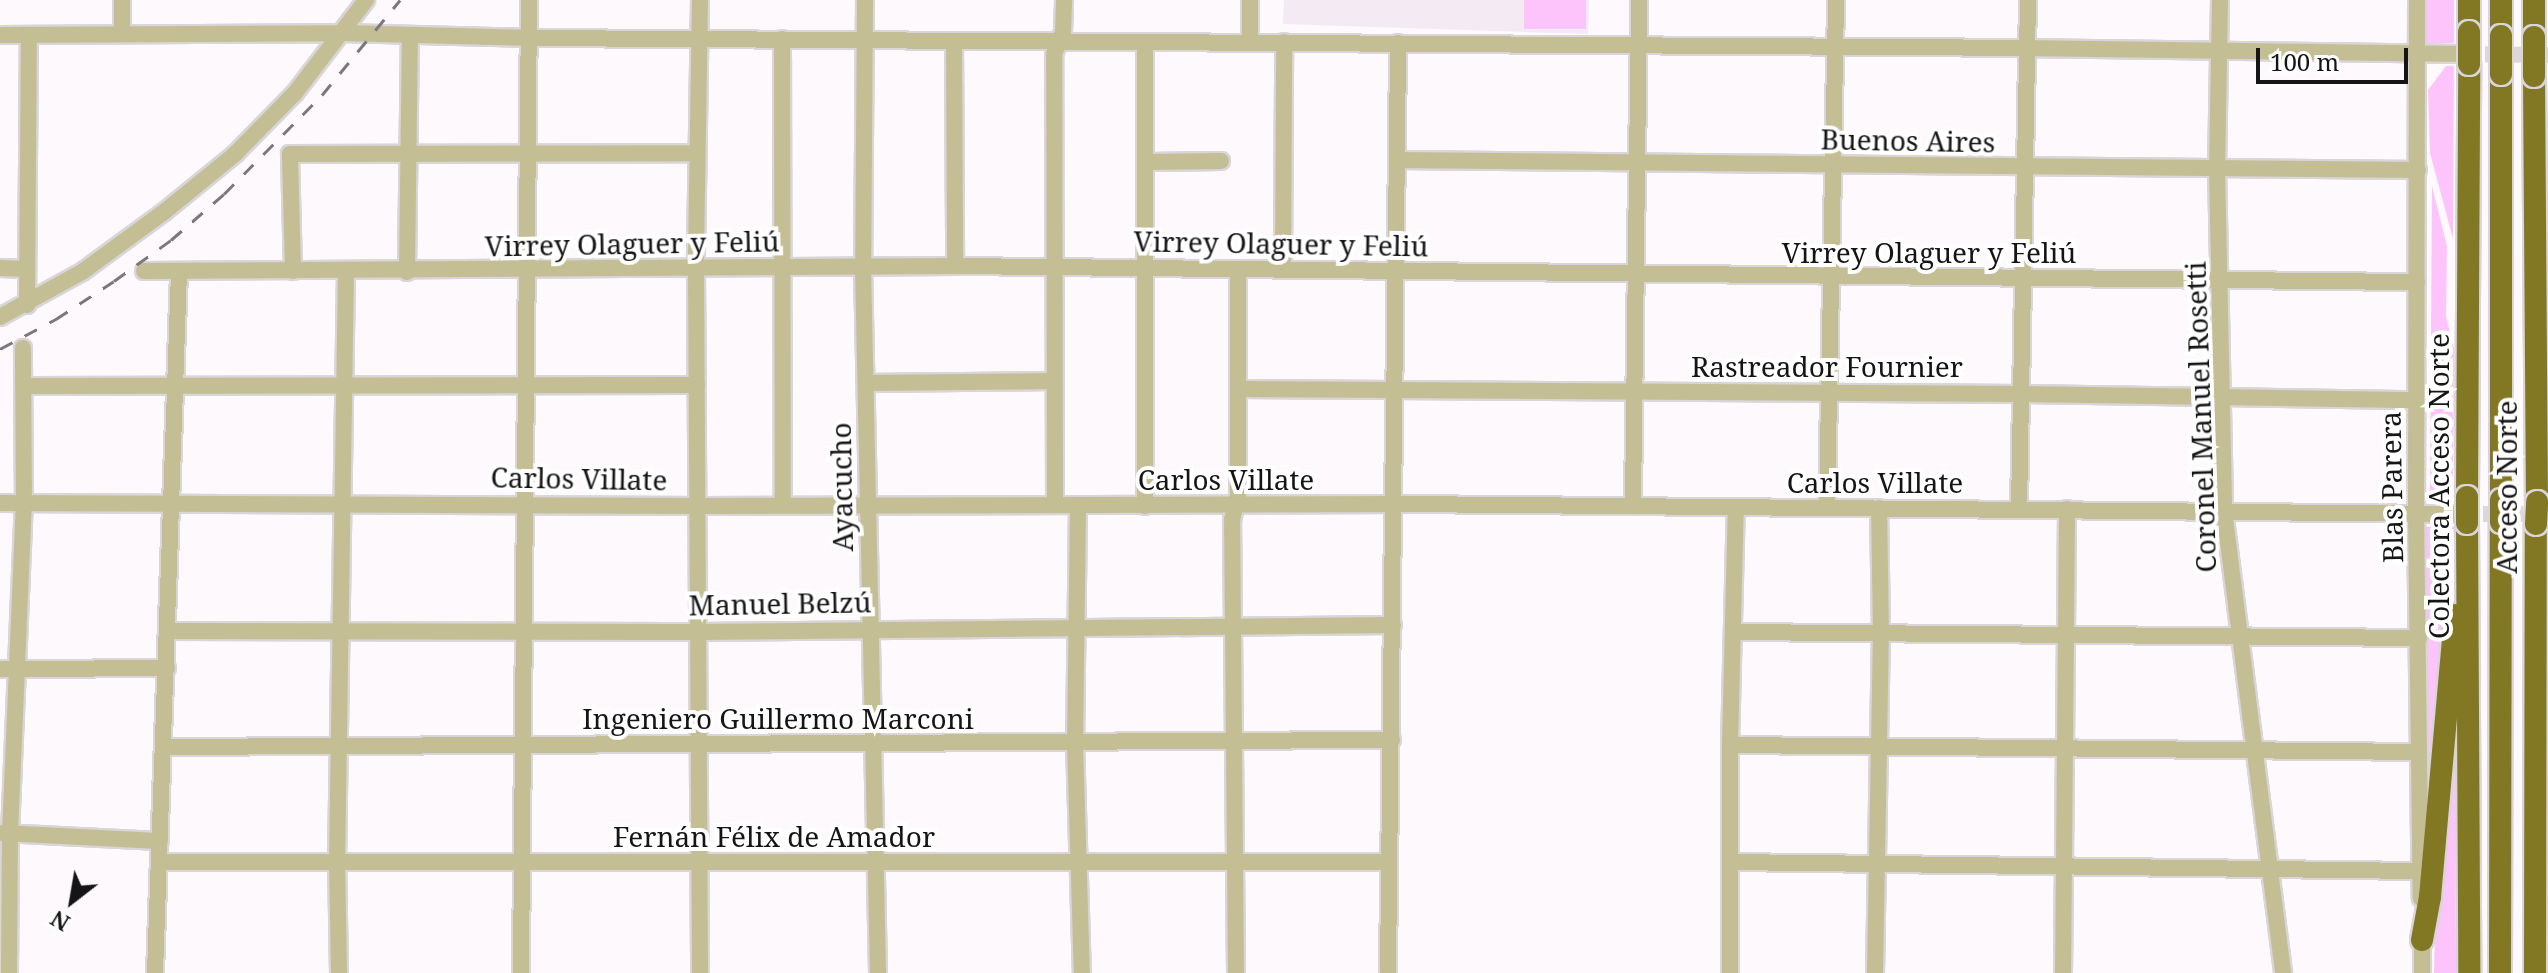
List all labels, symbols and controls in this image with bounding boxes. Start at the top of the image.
scale bar [2260,32,2412,82]
text: 100 m [2270,45,2339,78]
street label: Buenos Aires [1820,122,1996,158]
street label: Virrey Olaguer y Feliú [484,224,780,262]
street label: Virrey Olaguer y Feliú [1133,224,1429,262]
street label: Virrey Olaguer y Feliú [1782,235,2076,269]
street label: Coronel Manuel Rosetti [2178,261,2222,573]
street label: Colectora Acceso Norte [2421,333,2455,639]
street label: Rastreador Fournier [1691,349,1963,383]
street label: Acceso Norte [2489,400,2523,574]
street label: Blas Parera [2373,411,2409,563]
street label: Ayacucho [823,422,859,552]
street label: Carlos Villate [490,460,668,496]
street label: Carlos Villate [1138,462,1314,496]
street label: Carlos Villate [1787,465,1963,499]
street label: Manuel Belzú [688,585,872,621]
street label: Ingeniero Guillermo Marconi [582,701,974,735]
street label: Fernán Félix de Amador [613,819,935,853]
north arrow [32,861,112,941]
text: N [44,904,75,939]

